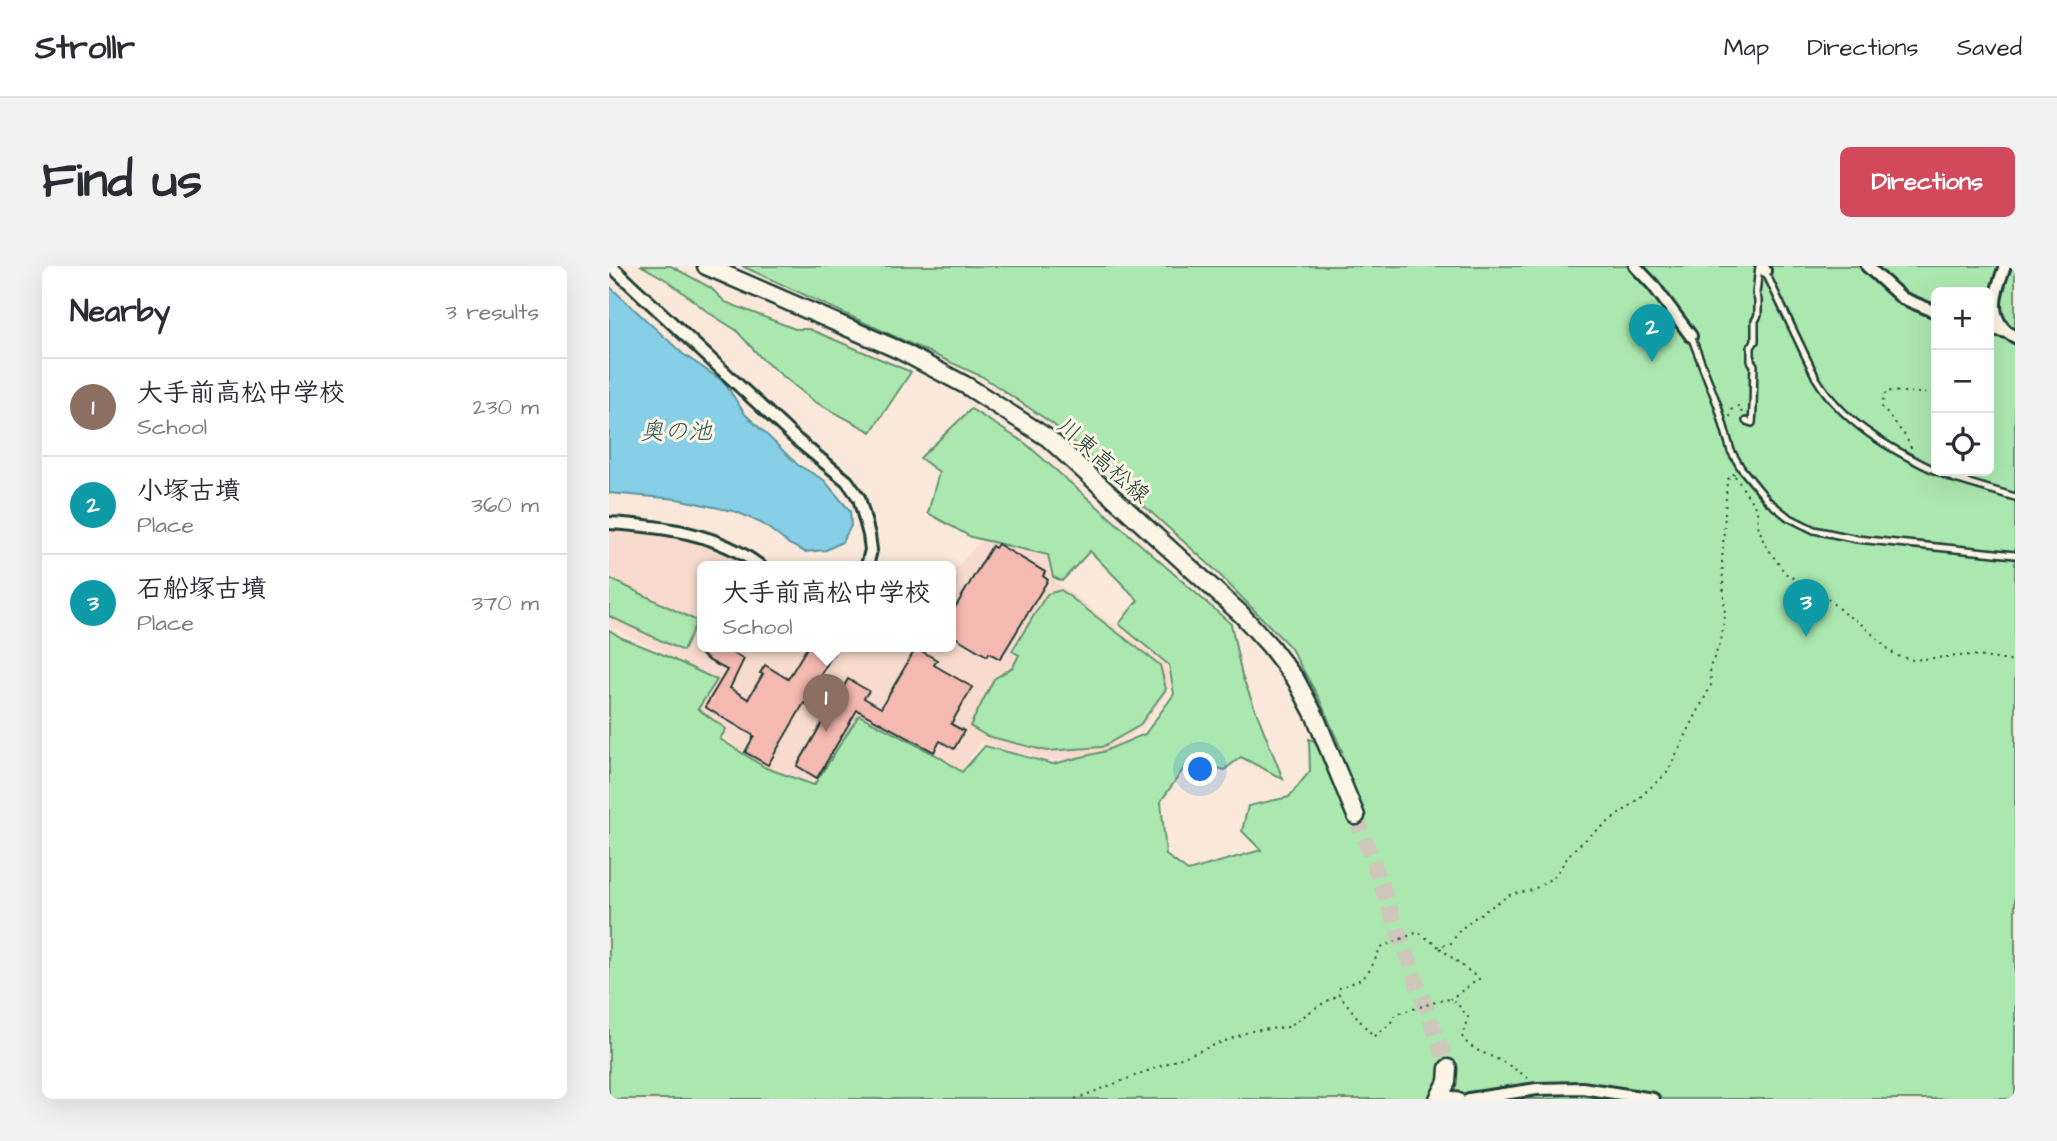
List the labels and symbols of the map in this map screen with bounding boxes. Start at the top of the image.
pin: 2 [1629,304,1675,362]
street label: 川東高松線 [1050,410,1157,511]
water label: 奥の池 [640,415,713,449]
pin: 3 [1783,579,1829,637]
pin: 1 [803,674,849,732]
your location [1183,752,1217,786]

